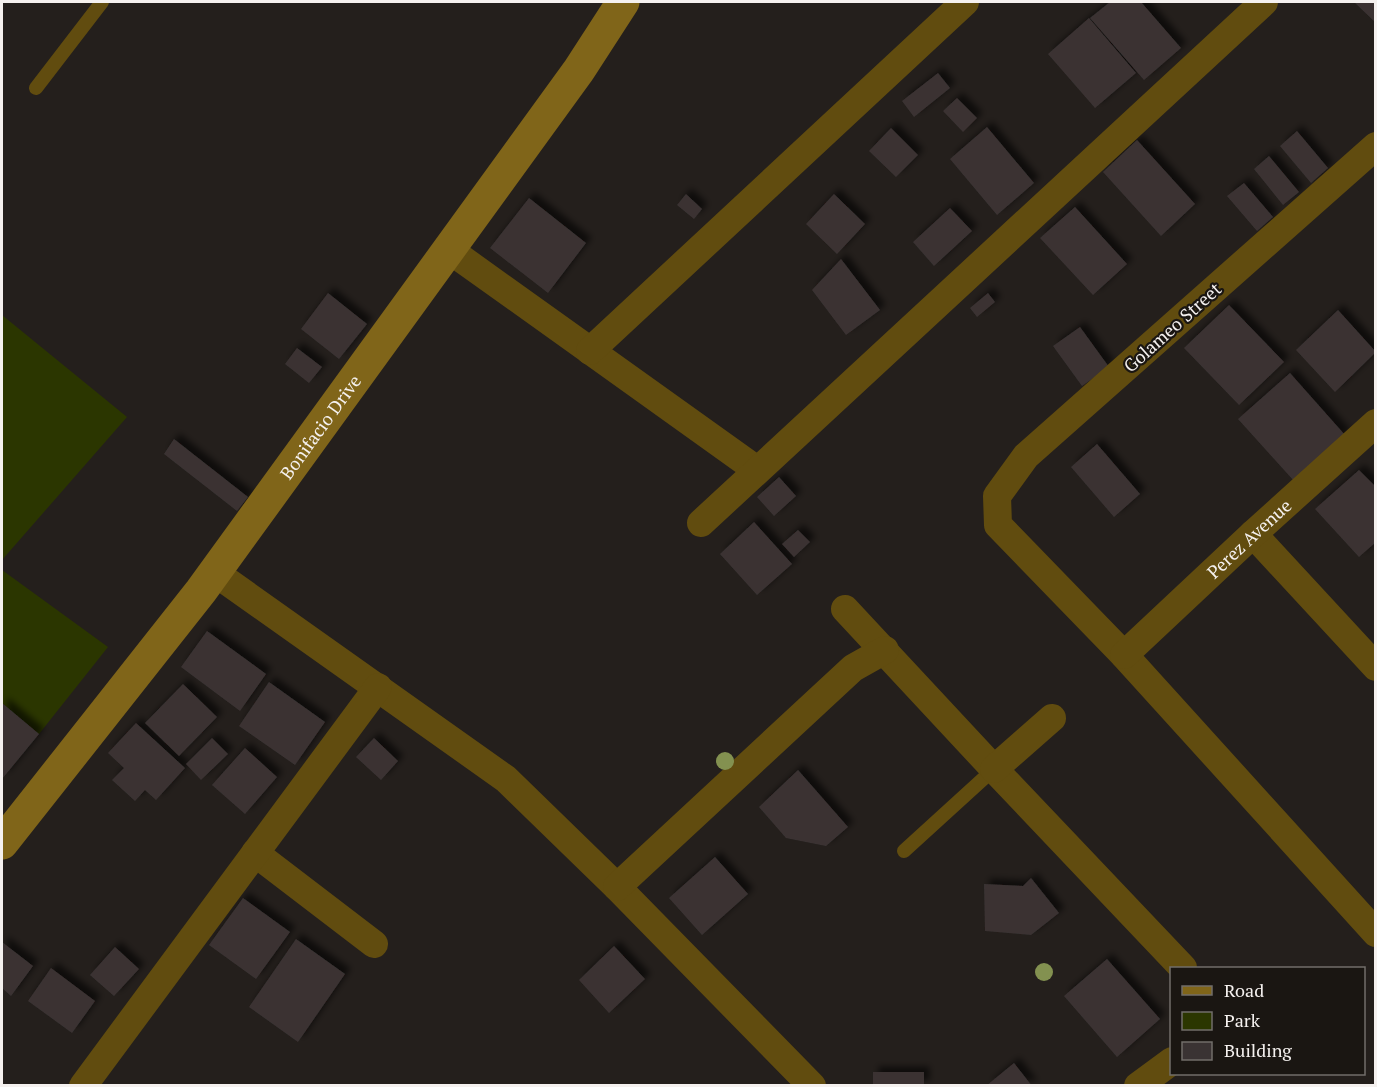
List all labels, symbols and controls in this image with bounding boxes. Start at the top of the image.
street label: Golameo Street [1118,276,1226,377]
street label: Bonifacio Drive [274,370,366,484]
street label: Perez Avenue [1202,493,1296,583]
legend [1170,967,1365,1075]
text: Road [1224,978,1264,1002]
text: Park [1224,1008,1261,1032]
text: Building [1224,1038,1292,1062]

